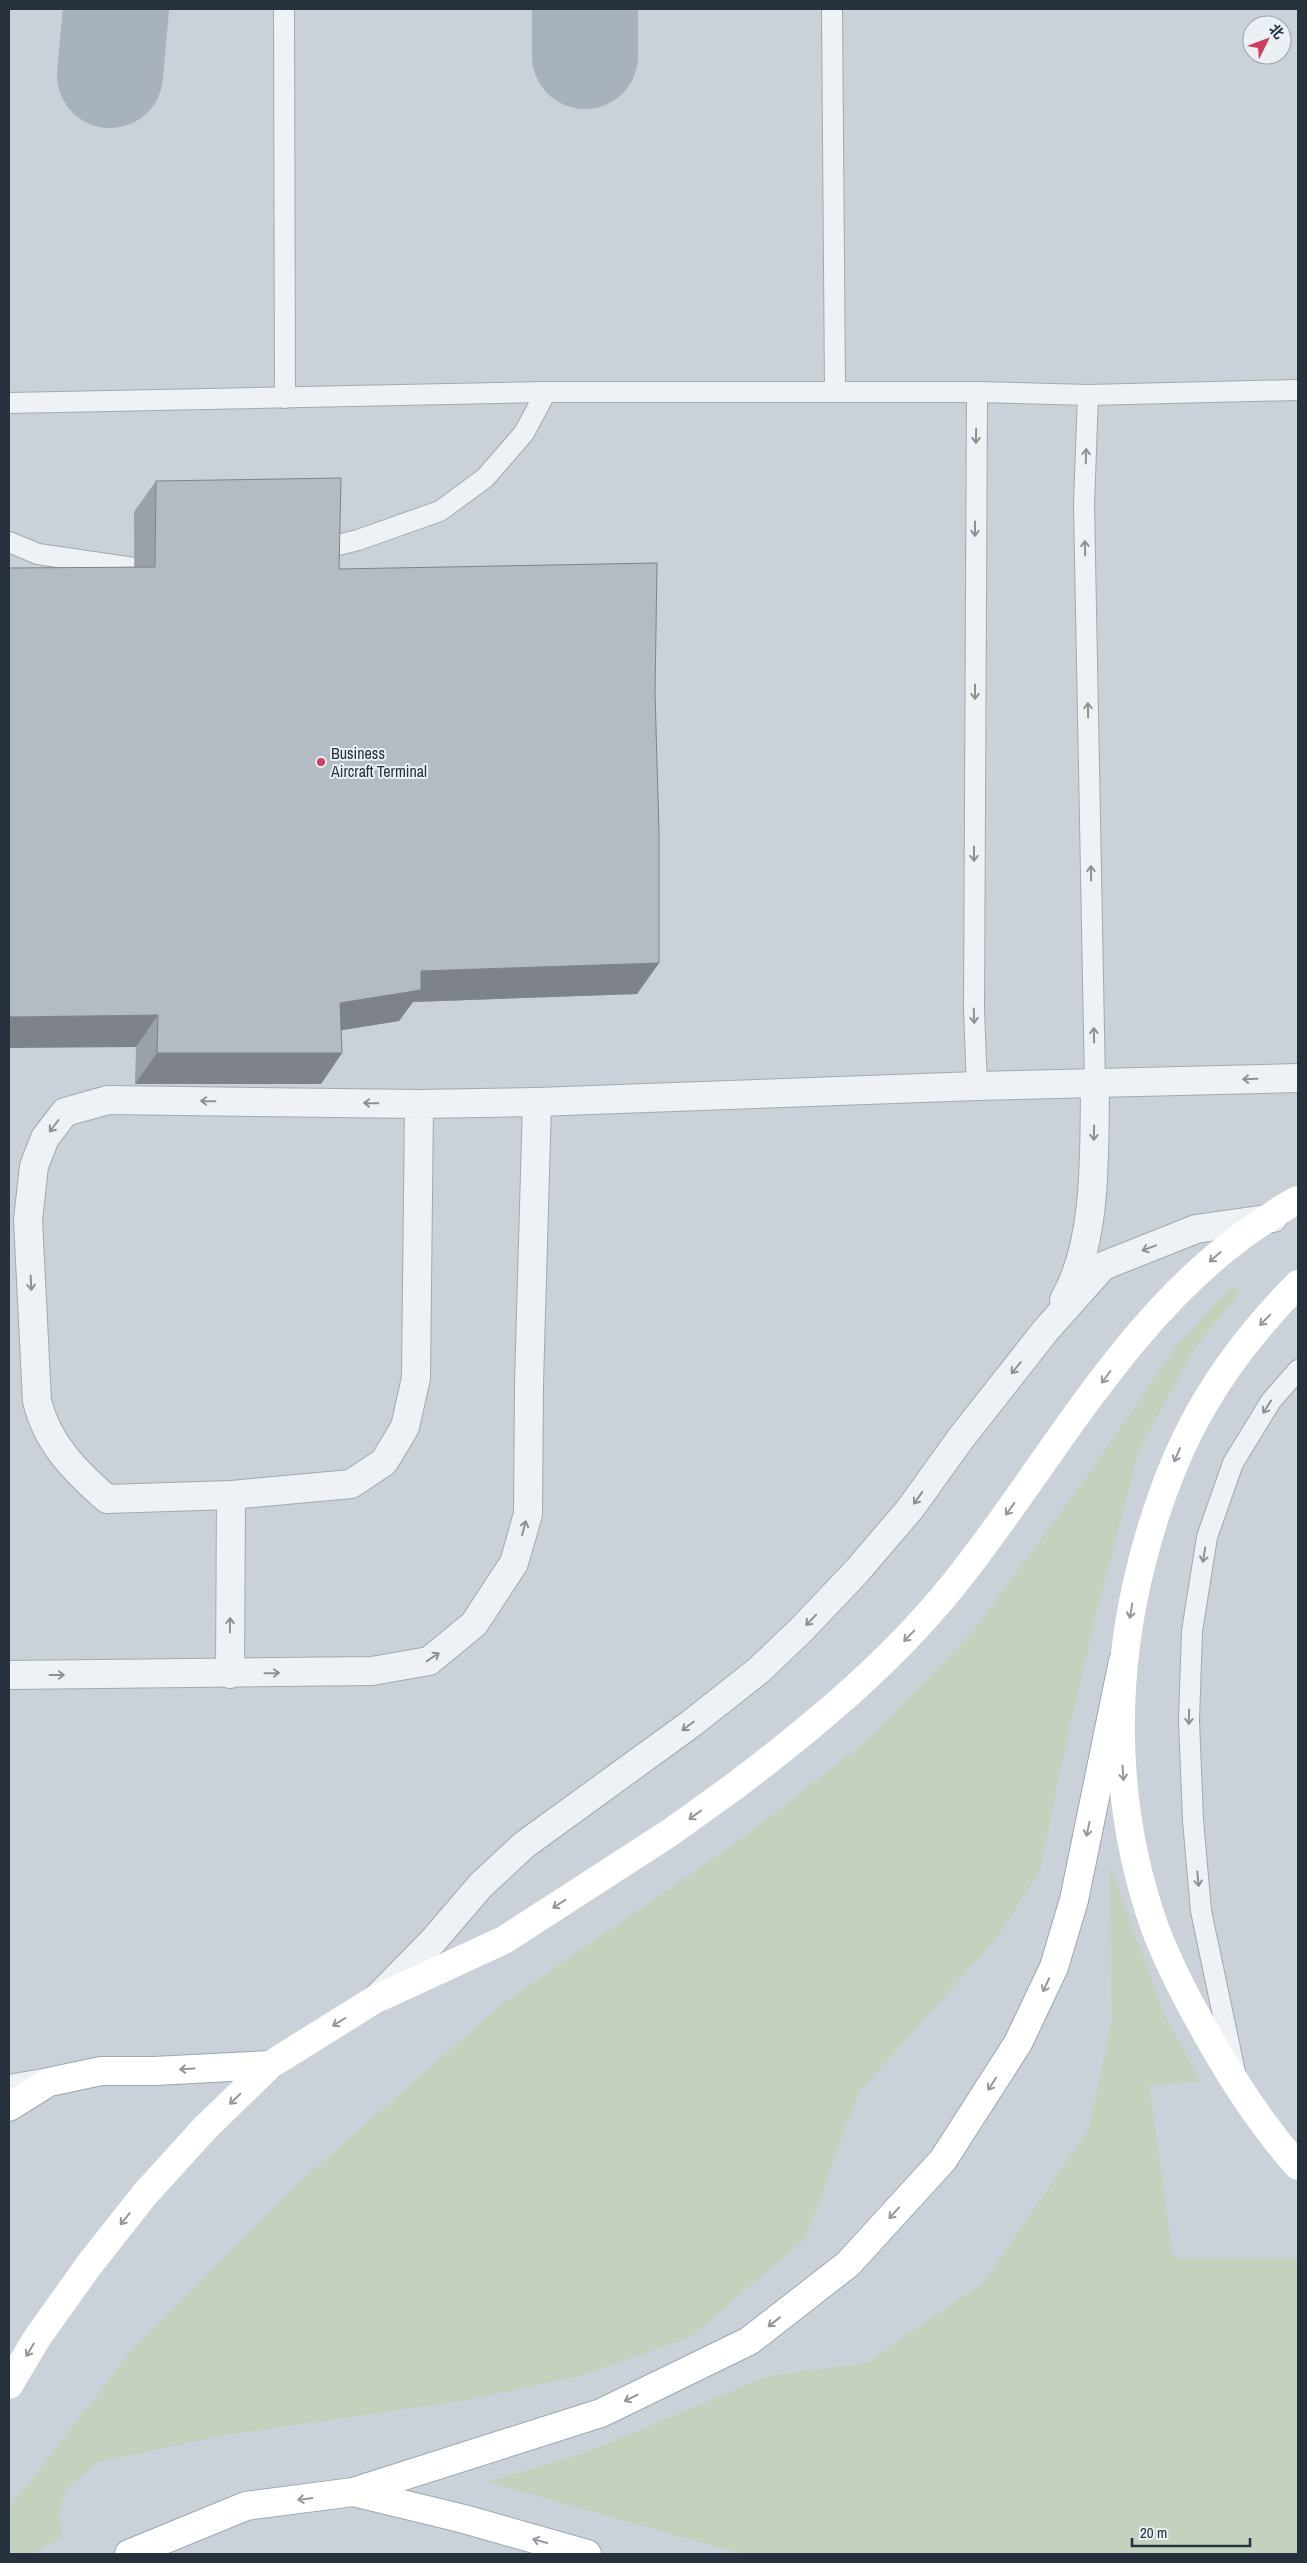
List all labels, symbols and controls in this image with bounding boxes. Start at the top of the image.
north arrow [1242,15,1292,65]
text: 北 [1265,20,1288,43]
one-way arrow [971,428,981,444]
one-way arrow [1081,448,1090,464]
one-way arrow [970,520,980,537]
one-way arrow [1080,540,1090,556]
one-way arrow [970,683,980,699]
one-way arrow [1083,703,1093,719]
place label: Business Aircraft Terminal [330,742,427,782]
marker: Business Aircraft Terminal [315,756,327,768]
one-way arrow [969,846,979,862]
one-way arrow [1086,865,1096,882]
one-way arrow [970,1008,979,1024]
one-way arrow [1089,1028,1099,1044]
one-way arrow [1242,1075,1258,1084]
one-way arrow [200,1096,216,1106]
one-way arrow [363,1098,379,1108]
one-way arrow [49,1119,60,1132]
one-way arrow [1089,1124,1099,1141]
one-way arrow [1142,1243,1157,1253]
one-way arrow [1209,1252,1222,1263]
one-way arrow [27,1275,36,1291]
one-way arrow [1259,1313,1271,1325]
one-way arrow [1011,1362,1022,1375]
one-way arrow [1101,1370,1111,1384]
one-way arrow [1262,1400,1272,1414]
one-way arrow [1172,1447,1181,1463]
one-way arrow [913,1491,923,1505]
one-way arrow [1005,1501,1015,1515]
one-way arrow [519,1521,529,1537]
one-way arrow [1199,1547,1209,1563]
one-way arrow [1126,1603,1136,1619]
one-way arrow [805,1613,817,1626]
one-way arrow [225,1618,235,1634]
one-way arrow [903,1629,915,1642]
one-way arrow [425,1652,439,1662]
one-way arrow [264,1668,280,1678]
one-way arrow [49,1670,65,1680]
one-way arrow [1184,1708,1194,1724]
one-way arrow [682,1721,695,1732]
one-way arrow [1118,1764,1127,1780]
one-way arrow [688,1810,702,1820]
one-way arrow [1083,1820,1092,1836]
one-way arrow [1193,1871,1203,1887]
one-way arrow [553,1899,567,1909]
one-way arrow [1040,1977,1050,1992]
one-way arrow [333,2018,347,2028]
one-way arrow [179,2065,195,2074]
one-way arrow [987,2077,997,2091]
one-way arrow [229,2093,241,2105]
one-way arrow [888,2207,900,2220]
one-way arrow [120,2212,131,2225]
one-way arrow [768,2316,781,2327]
one-way arrow [24,2343,34,2357]
one-way arrow [624,2394,639,2403]
one-way arrow [297,2494,313,2504]
scale bar [1132,2516,1250,2548]
text: 20 m [1140,2522,1167,2543]
one-way arrow [533,2536,549,2546]

